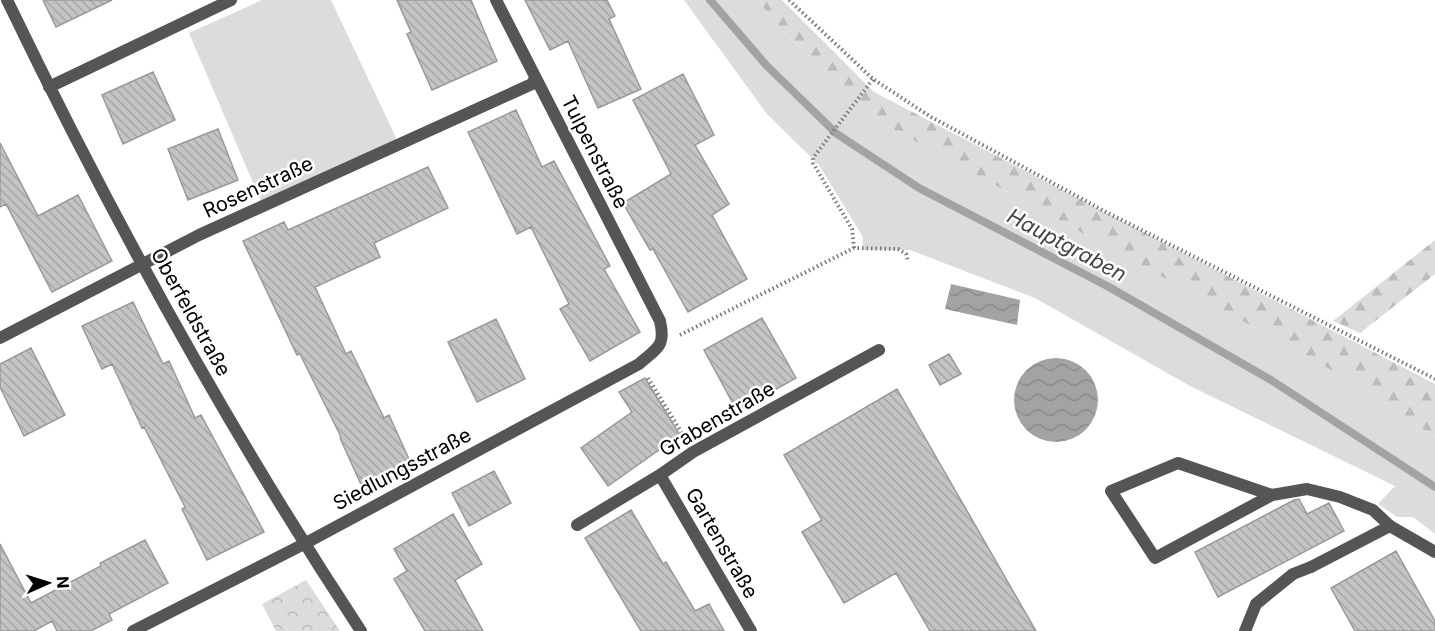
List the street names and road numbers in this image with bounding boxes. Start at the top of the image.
street label: Tulpenstraße [556,91,634,213]
street label: Rosenstraße [199,151,317,223]
street label: Oberfeldstraße [146,244,236,380]
street label: Grabenstraße [655,376,779,462]
street label: Siedlungsstraße [329,423,475,515]
street label: Gartenstraße [681,483,763,603]

